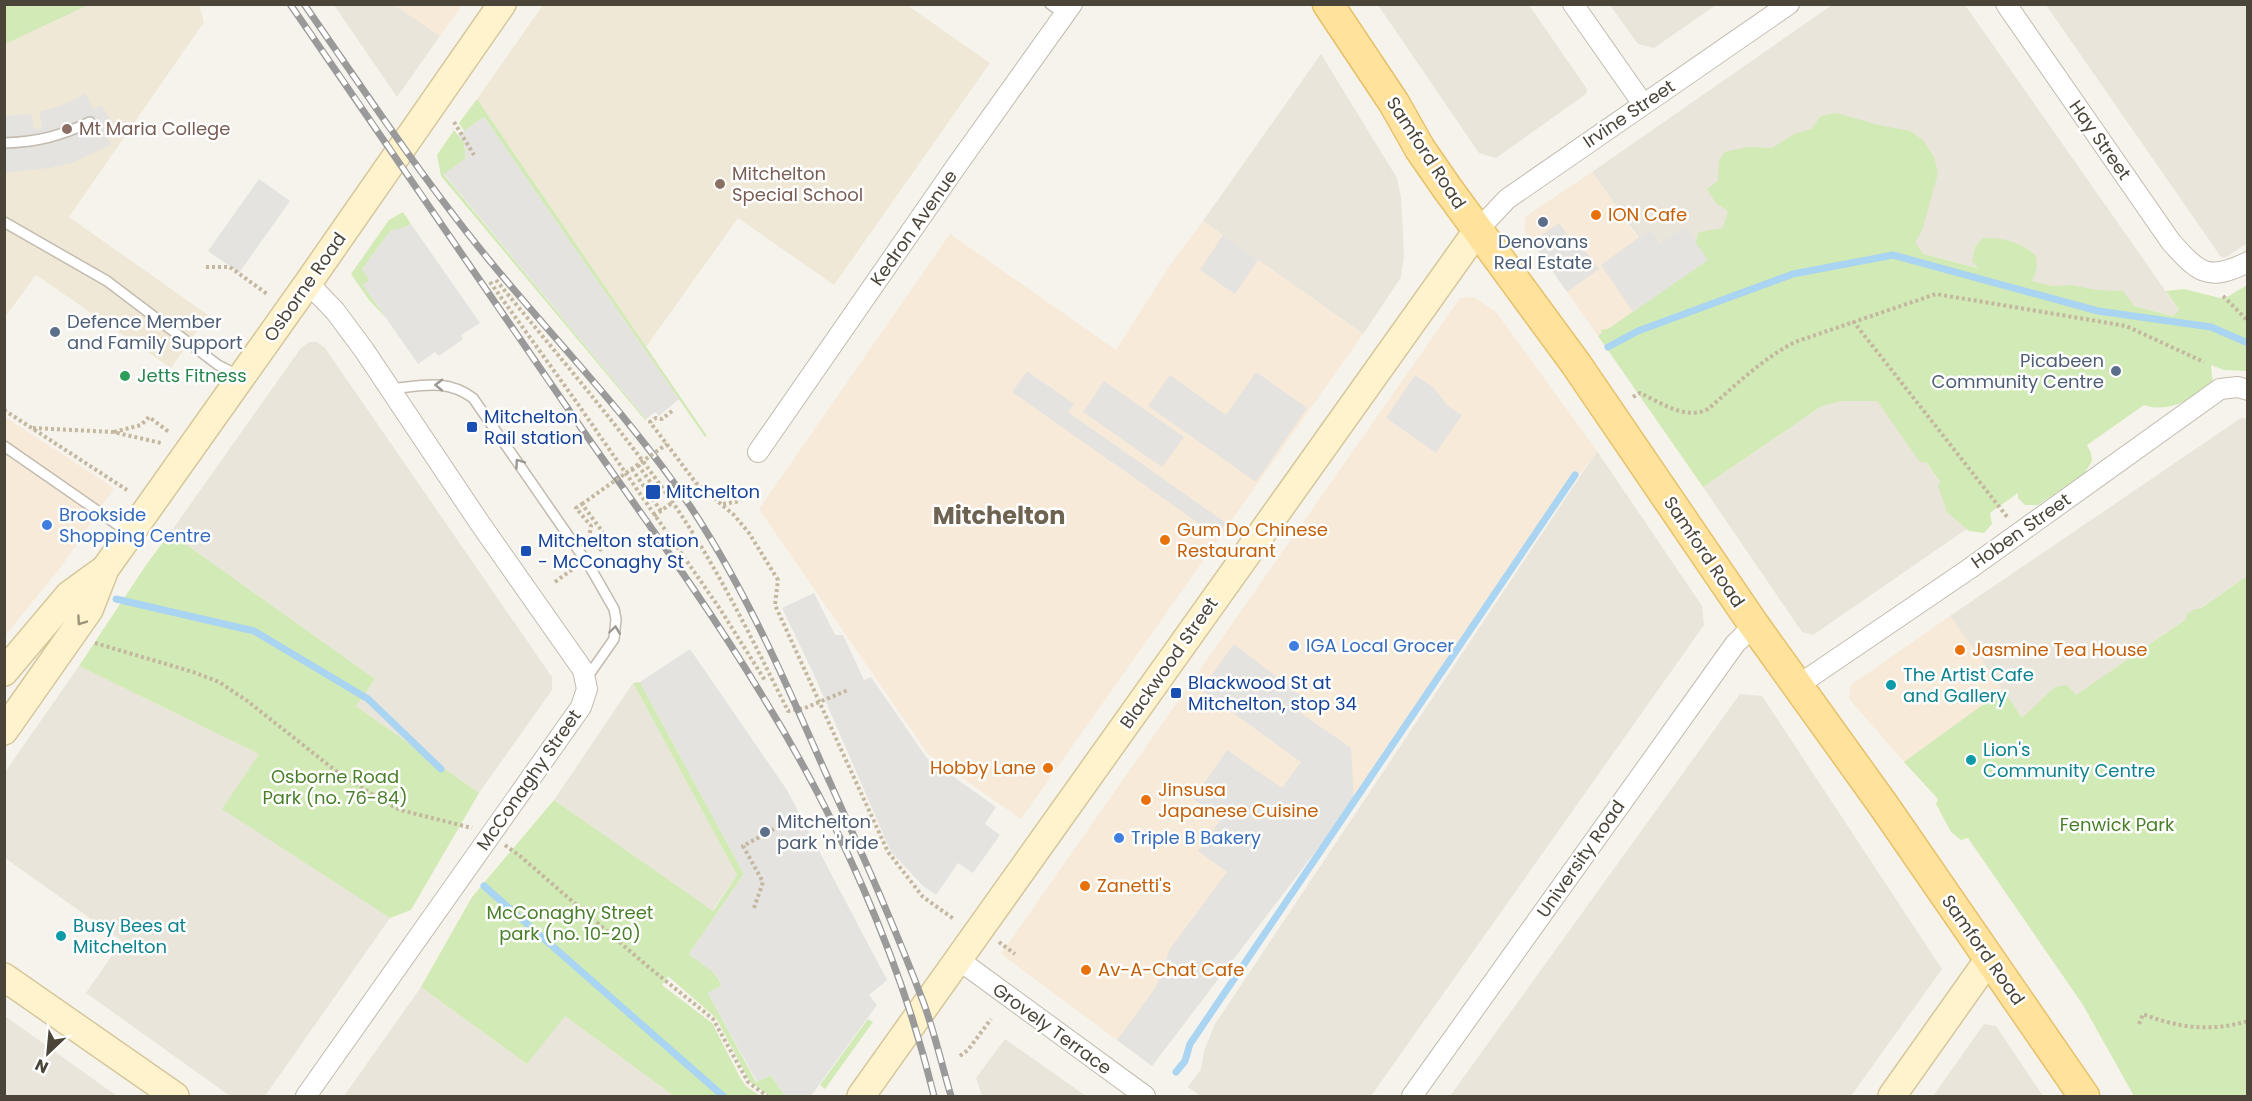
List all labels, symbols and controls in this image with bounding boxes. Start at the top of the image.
street label: Irvine Street [1578,74,1680,154]
street label: Samford Road [1381,92,1472,214]
street label: Hay Street [2064,95,2137,185]
place label: Mt Maria College [79,116,230,141]
marker: Mt Maria College [60,122,74,136]
place label: Mitchelton Special School [732,161,863,207]
street label: Kedron Avenue [864,165,963,291]
marker: Mitchelton Special School [713,177,727,191]
place label: ION Cafe [1608,202,1687,227]
marker: ION Cafe [1589,208,1603,222]
marker: Denovans Real Estate [1536,215,1550,229]
street label: Osborne Road [258,227,352,346]
place label: Denovans Real Estate [1494,229,1592,275]
place label: Defence Member and Family Support [67,309,242,355]
marker: Defence Member and Family Support [48,325,62,339]
place label: Picabeen Community Centre [1932,348,2104,394]
place label: Jetts Fitness [137,363,247,388]
marker: Picabeen Community Centre [2109,364,2123,378]
marker: Jetts Fitness [118,369,132,383]
one-way arrow [434,379,443,392]
place label: Mitchelton Rail station [484,404,583,450]
marker: Mitchelton Rail station [465,420,479,434]
one-way arrow [515,459,526,470]
place label: Mitchelton [666,479,760,504]
marker: Mitchelton [644,483,662,501]
street label: Hoben Street [1966,487,2076,574]
street label: Samford Road [1658,491,1751,612]
district label: Mitchelton [933,499,1065,532]
place label: Brookside Shopping Centre [59,502,211,548]
place label: Gum Do Chinese Restaurant [1177,517,1328,563]
marker: Brookside Shopping Centre [40,518,54,532]
place label: Mitchelton station - McConaghy St [538,528,699,574]
marker: Gum Do Chinese Restaurant [1158,533,1172,547]
marker: Mitchelton station - McConaghy St [519,544,533,558]
street label: Blackwood Street [1114,592,1223,733]
one-way arrow [77,615,88,626]
one-way arrow [608,625,620,634]
place label: IGA Local Grocer [1306,633,1454,658]
place label: Jasmine Tea House [1972,637,2147,662]
marker: IGA Local Grocer [1287,639,1301,653]
marker: Jasmine Tea House [1953,643,1967,657]
place label: The Artist Cafe and Gallery [1903,662,2034,708]
place label: Blackwood St at Mitchelton, stop 34 [1188,670,1357,716]
marker: The Artist Cafe and Gallery [1884,678,1898,692]
marker: Blackwood St at Mitchelton, stop 34 [1169,686,1183,700]
street label: McConaghy Street [470,704,587,855]
place label: Lion's Community Centre [1983,737,2155,783]
marker: Lion's Community Centre [1964,753,1978,767]
place label: Hobby Lane [930,755,1036,780]
marker: Hobby Lane [1041,761,1055,775]
park label: Osborne Road Park (no. 76-84) [262,764,408,810]
place label: Jinsusa Japanese Cuisine [1158,777,1318,823]
marker: Jinsusa Japanese Cuisine [1139,793,1153,807]
street label: University Road [1531,795,1630,922]
place label: Mitchelton park 'n' ride [777,809,879,855]
park label: Fenwick Park [2060,812,2175,837]
marker: Mitchelton park 'n' ride [758,825,772,839]
place label: Triple B Bakery [1131,825,1261,850]
marker: Triple B Bakery [1112,831,1126,845]
place label: Zanetti's [1097,873,1171,898]
marker: Zanetti's [1078,879,1092,893]
street label: Samford Road [1936,890,2031,1010]
park label: McConaghy Street park (no. 10-20) [487,900,653,946]
place label: Busy Bees at Mitchelton [73,913,186,959]
marker: Busy Bees at Mitchelton [54,929,68,943]
place label: Av-A-Chat Cafe [1098,957,1244,982]
marker: Av-A-Chat Cafe [1079,963,1093,977]
street label: Grovely Terrace [988,977,1117,1080]
north arrow [18,1023,78,1083]
text: N [31,1053,52,1079]

